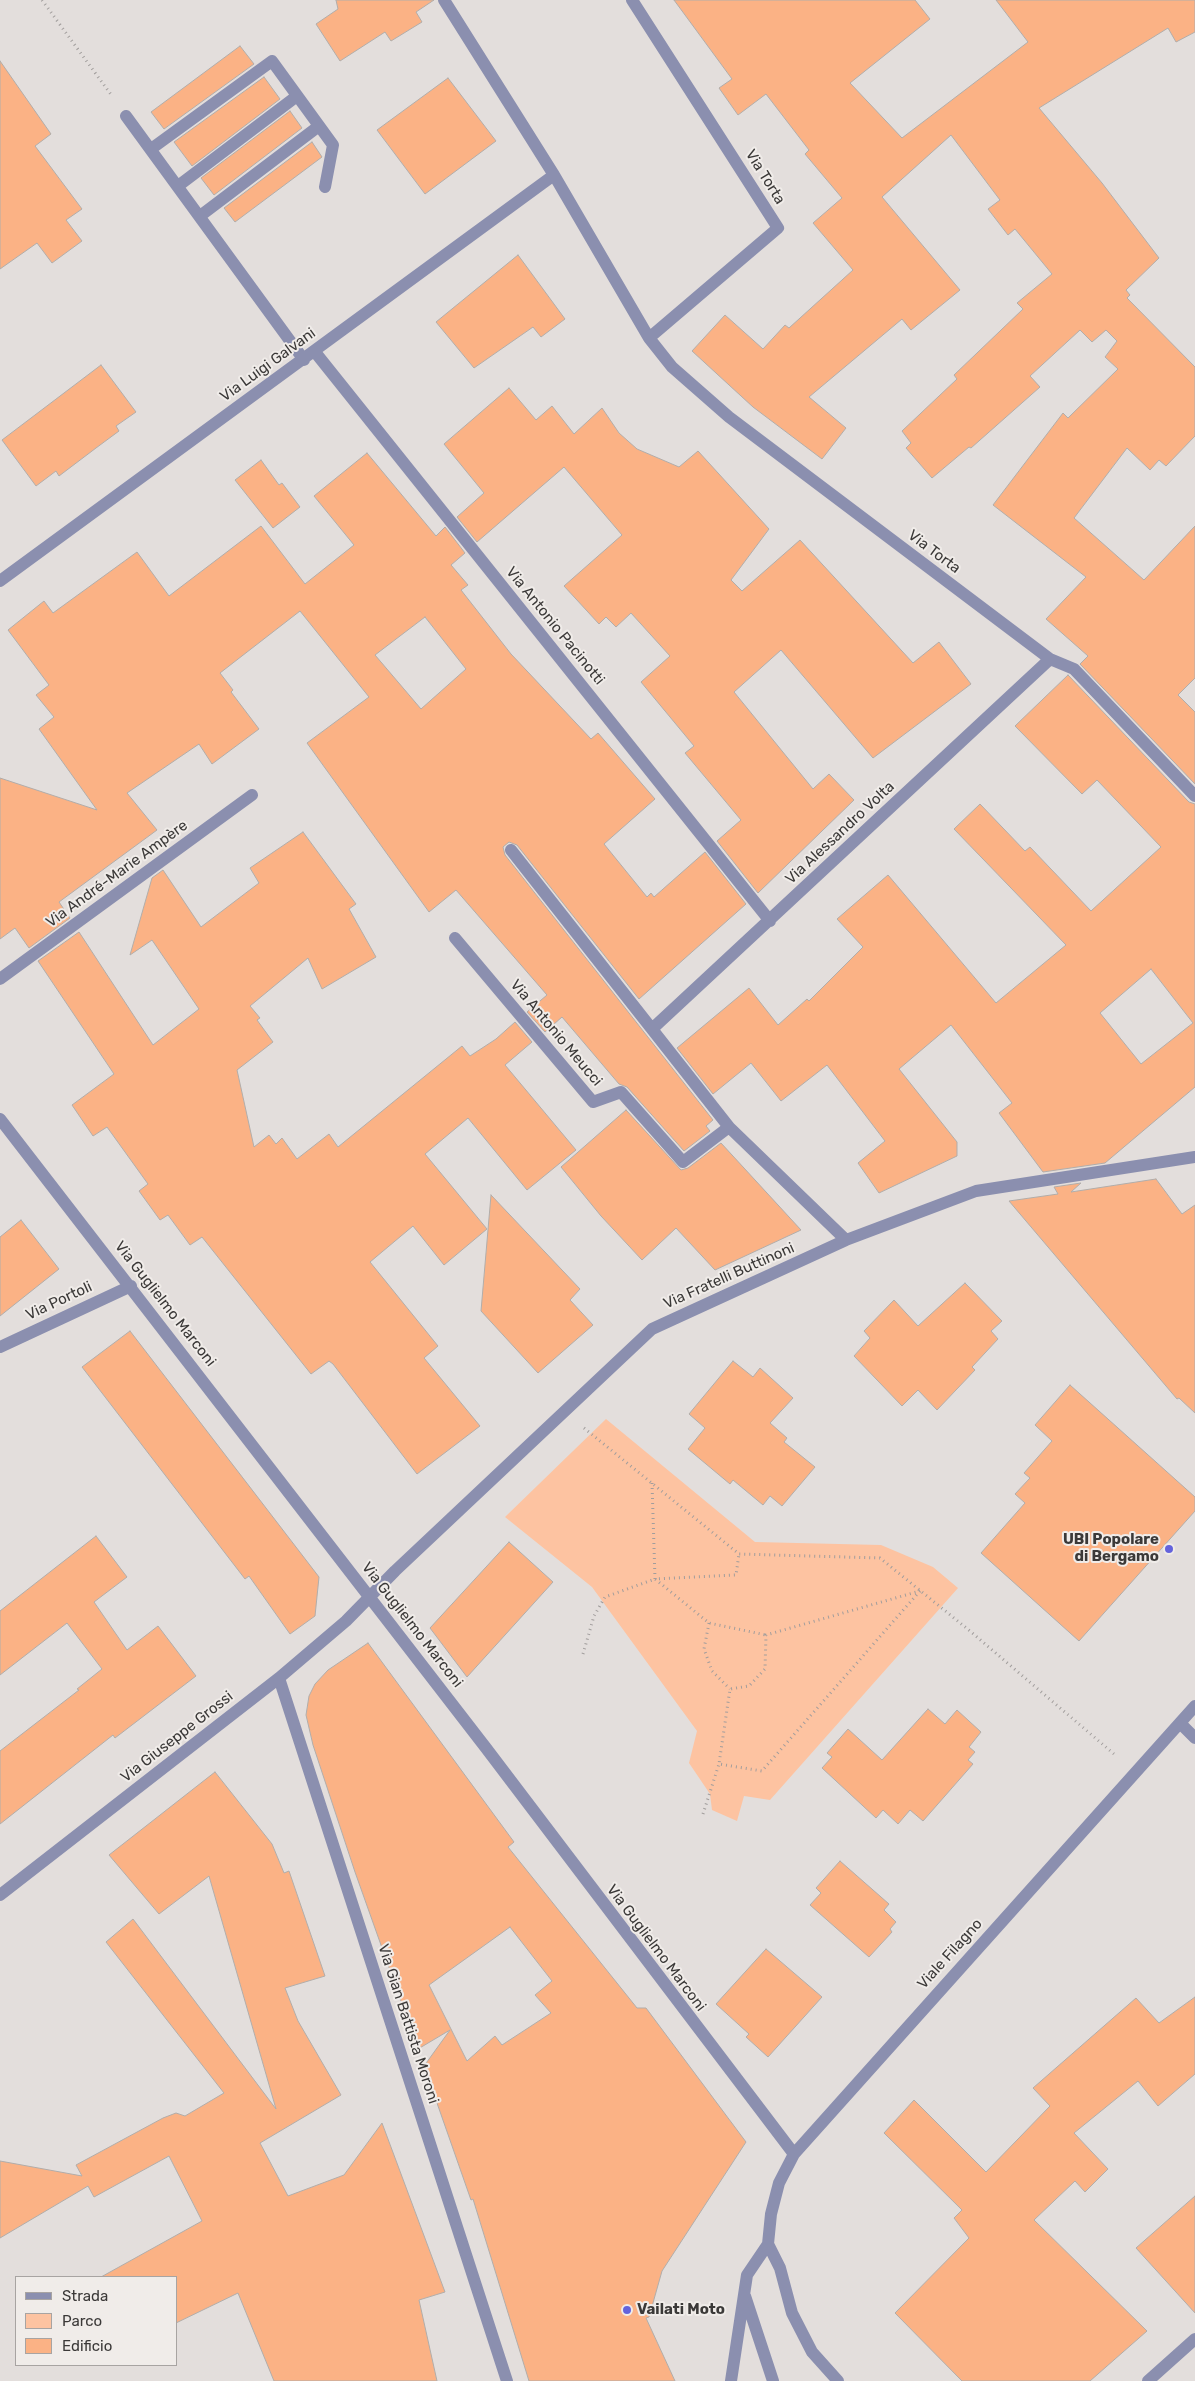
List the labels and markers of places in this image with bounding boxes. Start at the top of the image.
place label: UBI Popolare di Bergamo [1063,1531,1159,1566]
marker: UBI Popolare di Bergamo [1163,1543,1175,1555]
place label: Vailati Moto [637,2301,725,2319]
marker: Vailati Moto [621,2304,633,2316]

